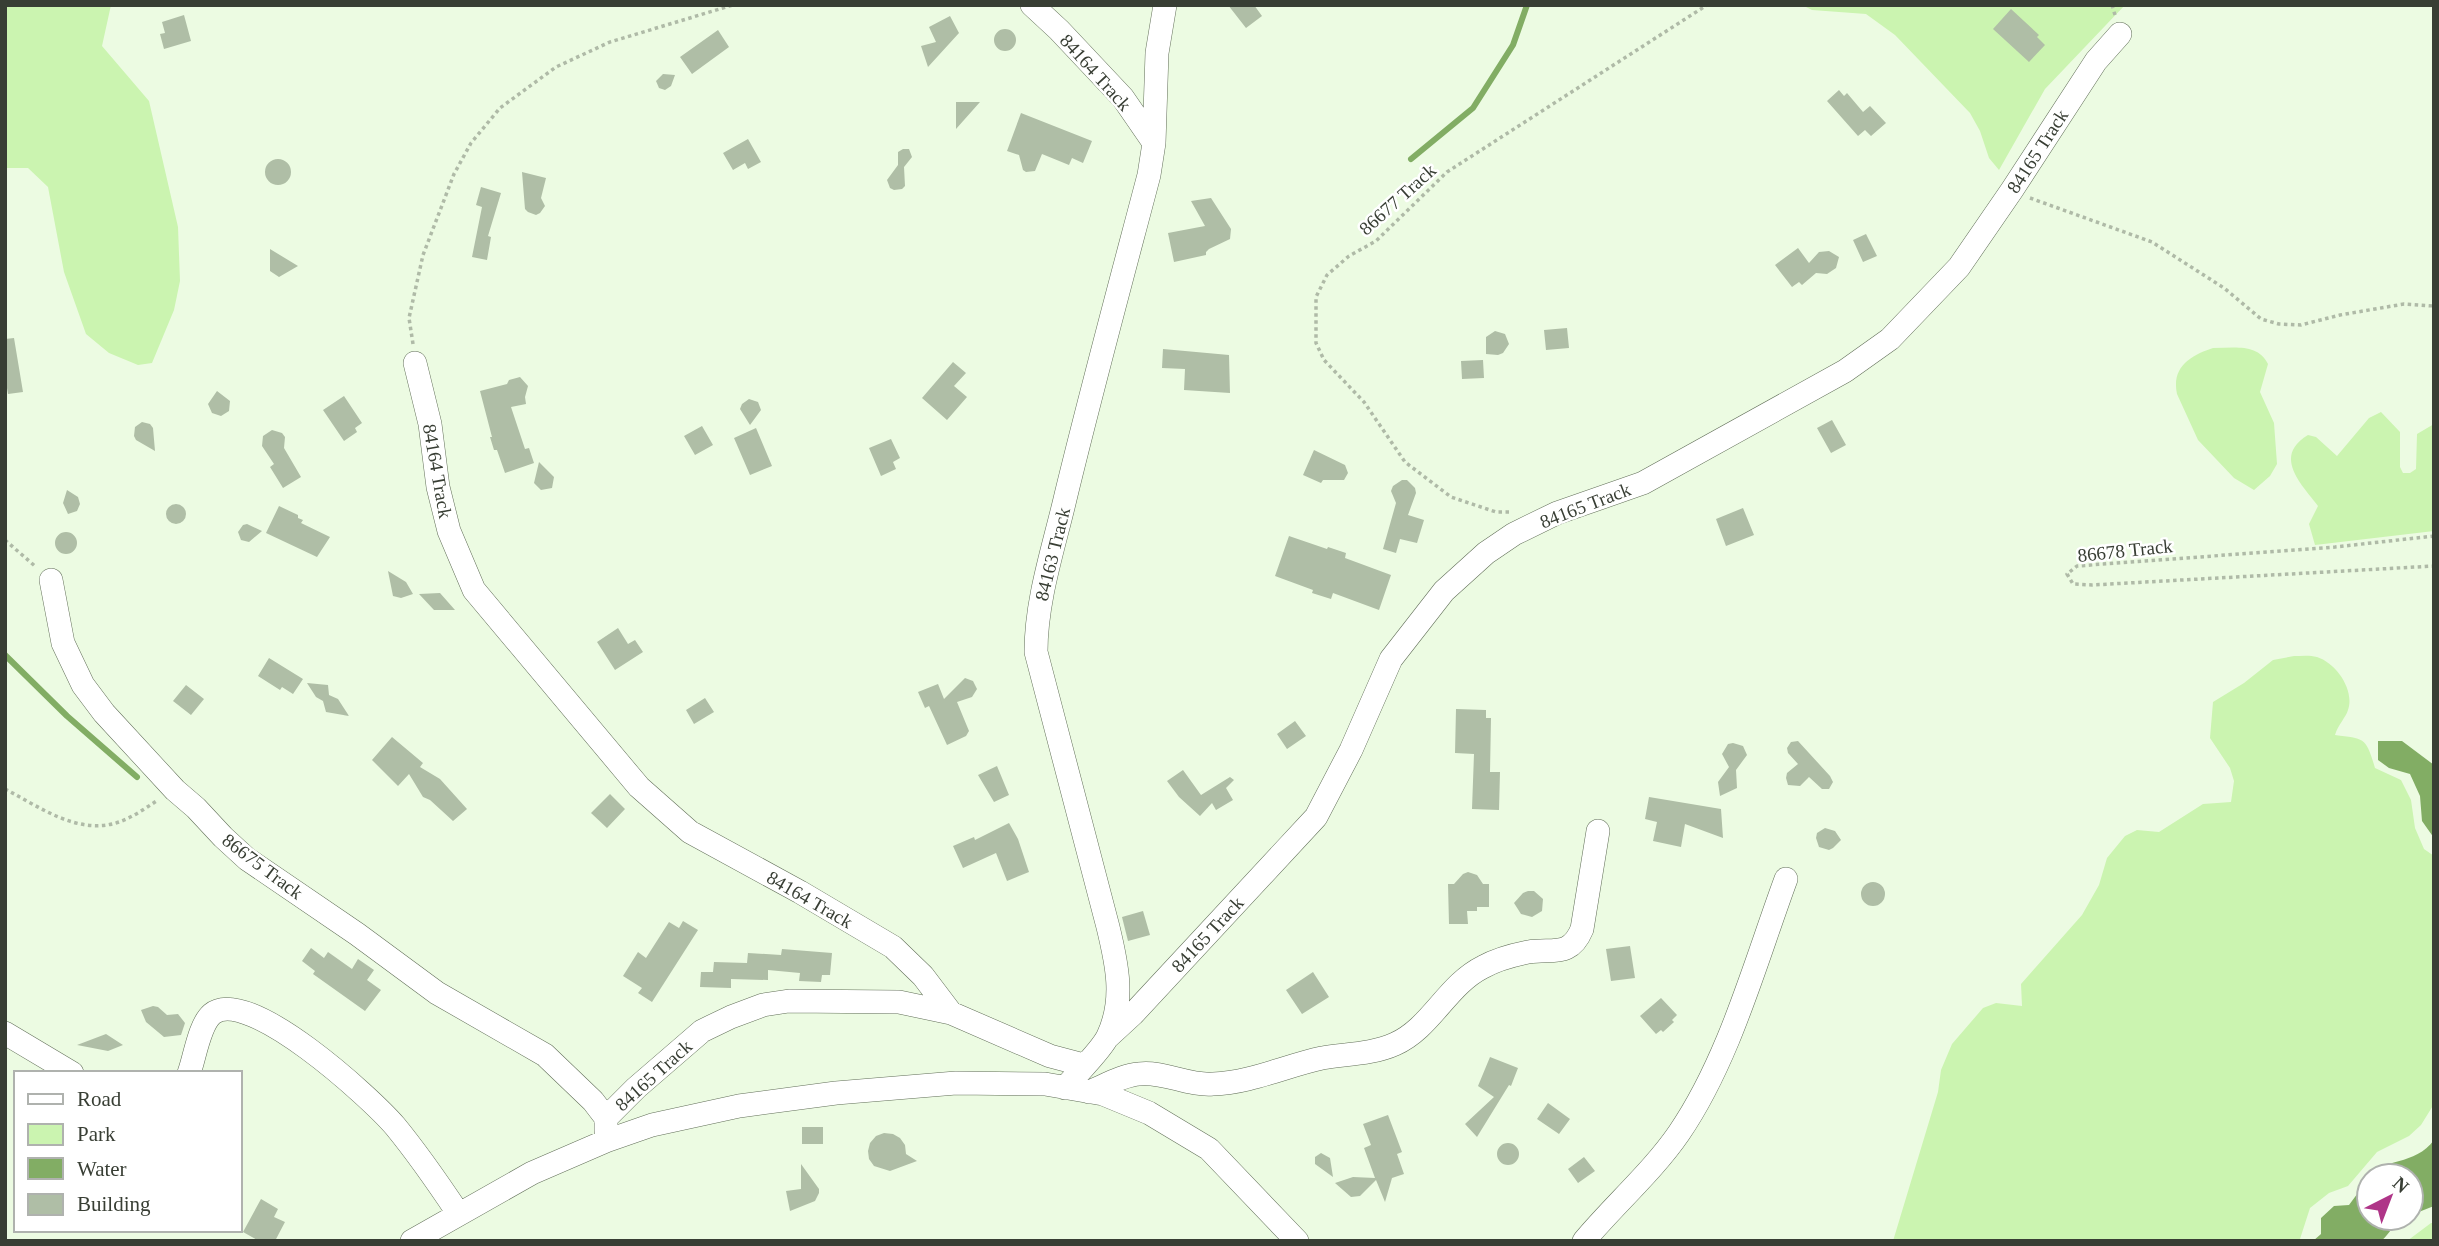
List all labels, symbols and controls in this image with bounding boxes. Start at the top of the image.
street label: 84164 Track [1056,30,1136,115]
street label: 84165 Track [2003,105,2073,197]
street label: 86677 Track [1355,159,1440,239]
street label: 84164 Track [419,422,456,520]
street label: 84165 Track [1537,478,1634,532]
street label: 84163 Track [1031,505,1074,603]
street label: 86678 Track [2076,535,2174,566]
street label: 86675 Track [218,829,308,904]
street label: 84164 Track [763,866,857,933]
street label: 84165 Track [1167,892,1248,976]
street label: 84165 Track [611,1035,696,1115]
legend [14,1071,242,1232]
text: Road [77,1087,122,1111]
text: Park [77,1122,116,1146]
text: Water [77,1157,127,1181]
north arrow [2355,1162,2425,1232]
text: N [2389,1172,2413,1197]
text: Building [77,1192,151,1216]

